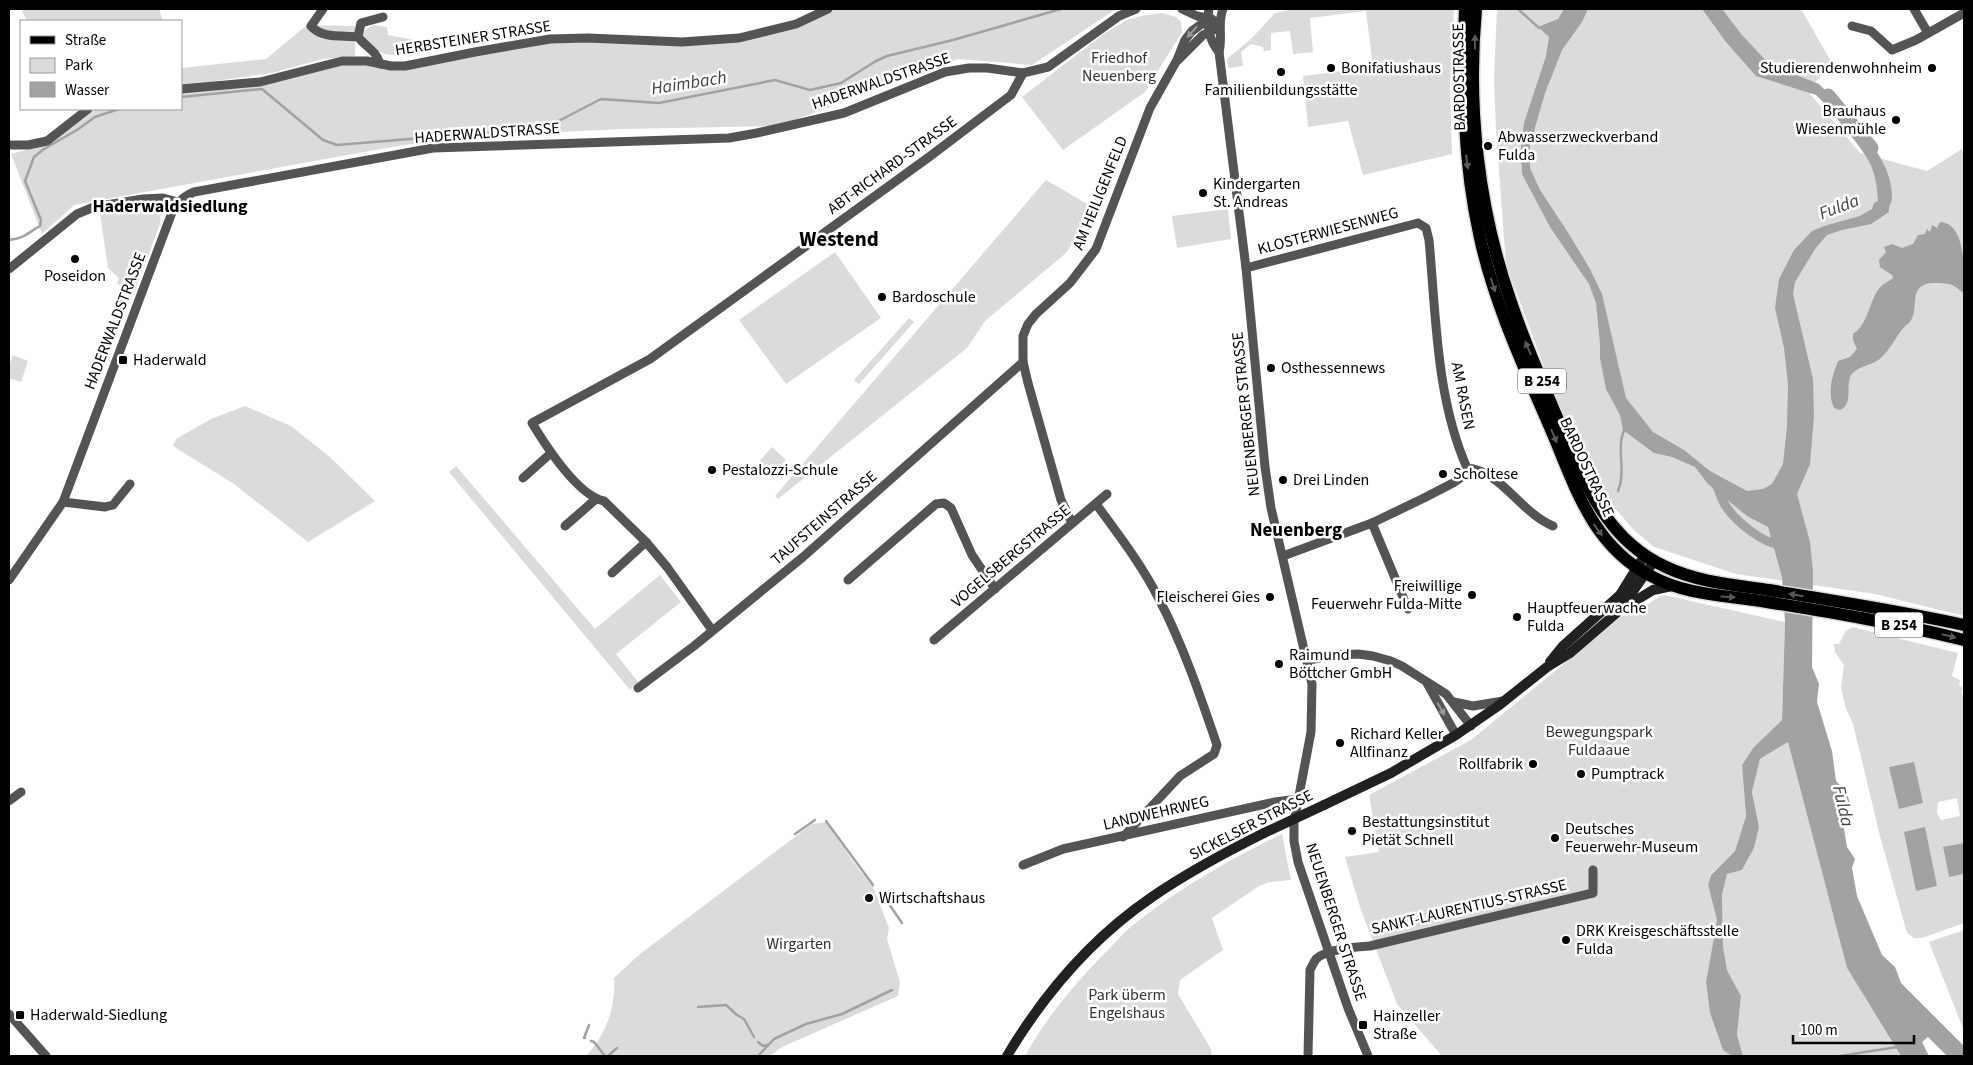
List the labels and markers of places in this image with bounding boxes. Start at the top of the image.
place label: Bonifatiushaus [1341,57,1441,79]
place label: Studierendenwohnheim [1760,57,1922,79]
marker: Bonifatiushaus [1325,62,1337,74]
marker: Studierendenwohnheim [1926,62,1938,74]
marker: Familienbildungsstätte [1275,66,1287,78]
place label: Familienbildungsstätte [1205,79,1357,101]
place label: Brauhaus Wiesenmühle [1795,100,1886,140]
marker: Brauhaus Wiesenmühle [1890,114,1902,126]
place label: Abwasserzweckverband Fulda [1498,126,1658,166]
marker: Abwasserzweckverband Fulda [1482,140,1494,152]
place label: Kindergarten St. Andreas [1213,173,1300,213]
marker: Kindergarten St. Andreas [1197,187,1209,199]
marker: Poseidon [69,253,81,265]
place label: Poseidon [44,265,106,287]
place label: Bardoschule [892,286,976,308]
marker: Bardoschule [876,291,888,303]
place label: Haderwald [133,349,207,371]
marker: Haderwald [117,354,129,366]
place label: Osthessennews [1281,357,1385,379]
marker: Osthessennews [1265,362,1277,374]
place label: Pestalozzi-Schule [722,459,838,481]
place label: Scholtese [1453,463,1518,485]
marker: Pestalozzi-Schule [706,464,718,476]
marker: Scholtese [1437,468,1449,480]
place label: Drei Linden [1293,469,1369,491]
marker: Drei Linden [1277,474,1289,486]
place label: Freiwillige Feuerwehr Fulda-Mitte [1311,575,1462,615]
place label: Fleischerei Gies [1157,586,1260,608]
marker: Freiwillige Feuerwehr Fulda-Mitte [1466,589,1478,601]
marker: Fleischerei Gies [1264,591,1276,603]
place label: Hauptfeuerwache Fulda [1527,597,1646,637]
marker: Hauptfeuerwache Fulda [1511,611,1523,623]
place label: Raimund Böttcher GmbH [1289,644,1392,684]
marker: Raimund Böttcher GmbH [1273,658,1285,670]
place label: Richard Keller Allfinanz [1350,723,1444,763]
marker: Richard Keller Allfinanz [1334,737,1346,749]
place label: Rollfabrik [1459,753,1523,775]
marker: Rollfabrik [1527,758,1539,770]
place label: Pumptrack [1591,763,1665,785]
marker: Pumptrack [1575,768,1587,780]
place label: Bestattungsinstitut Pietät Schnell [1362,811,1490,851]
place label: Deutsches Feuerwehr-Museum [1565,818,1698,858]
marker: Bestattungsinstitut Pietät Schnell [1346,825,1358,837]
marker: Deutsches Feuerwehr-Museum [1549,832,1561,844]
place label: Wirtschaftshaus [879,887,986,909]
marker: Wirtschaftshaus [863,892,875,904]
place label: DRK Kreisgeschäftsstelle Fulda [1576,920,1739,960]
marker: DRK Kreisgeschäftsstelle Fulda [1560,934,1572,946]
place label: Haderwald-Siedlung [30,1004,167,1026]
place label: Hainzeller Straße [1373,1005,1441,1045]
marker: Haderwald-Siedlung [14,1009,26,1021]
marker: Hainzeller Straße [1357,1019,1369,1031]

